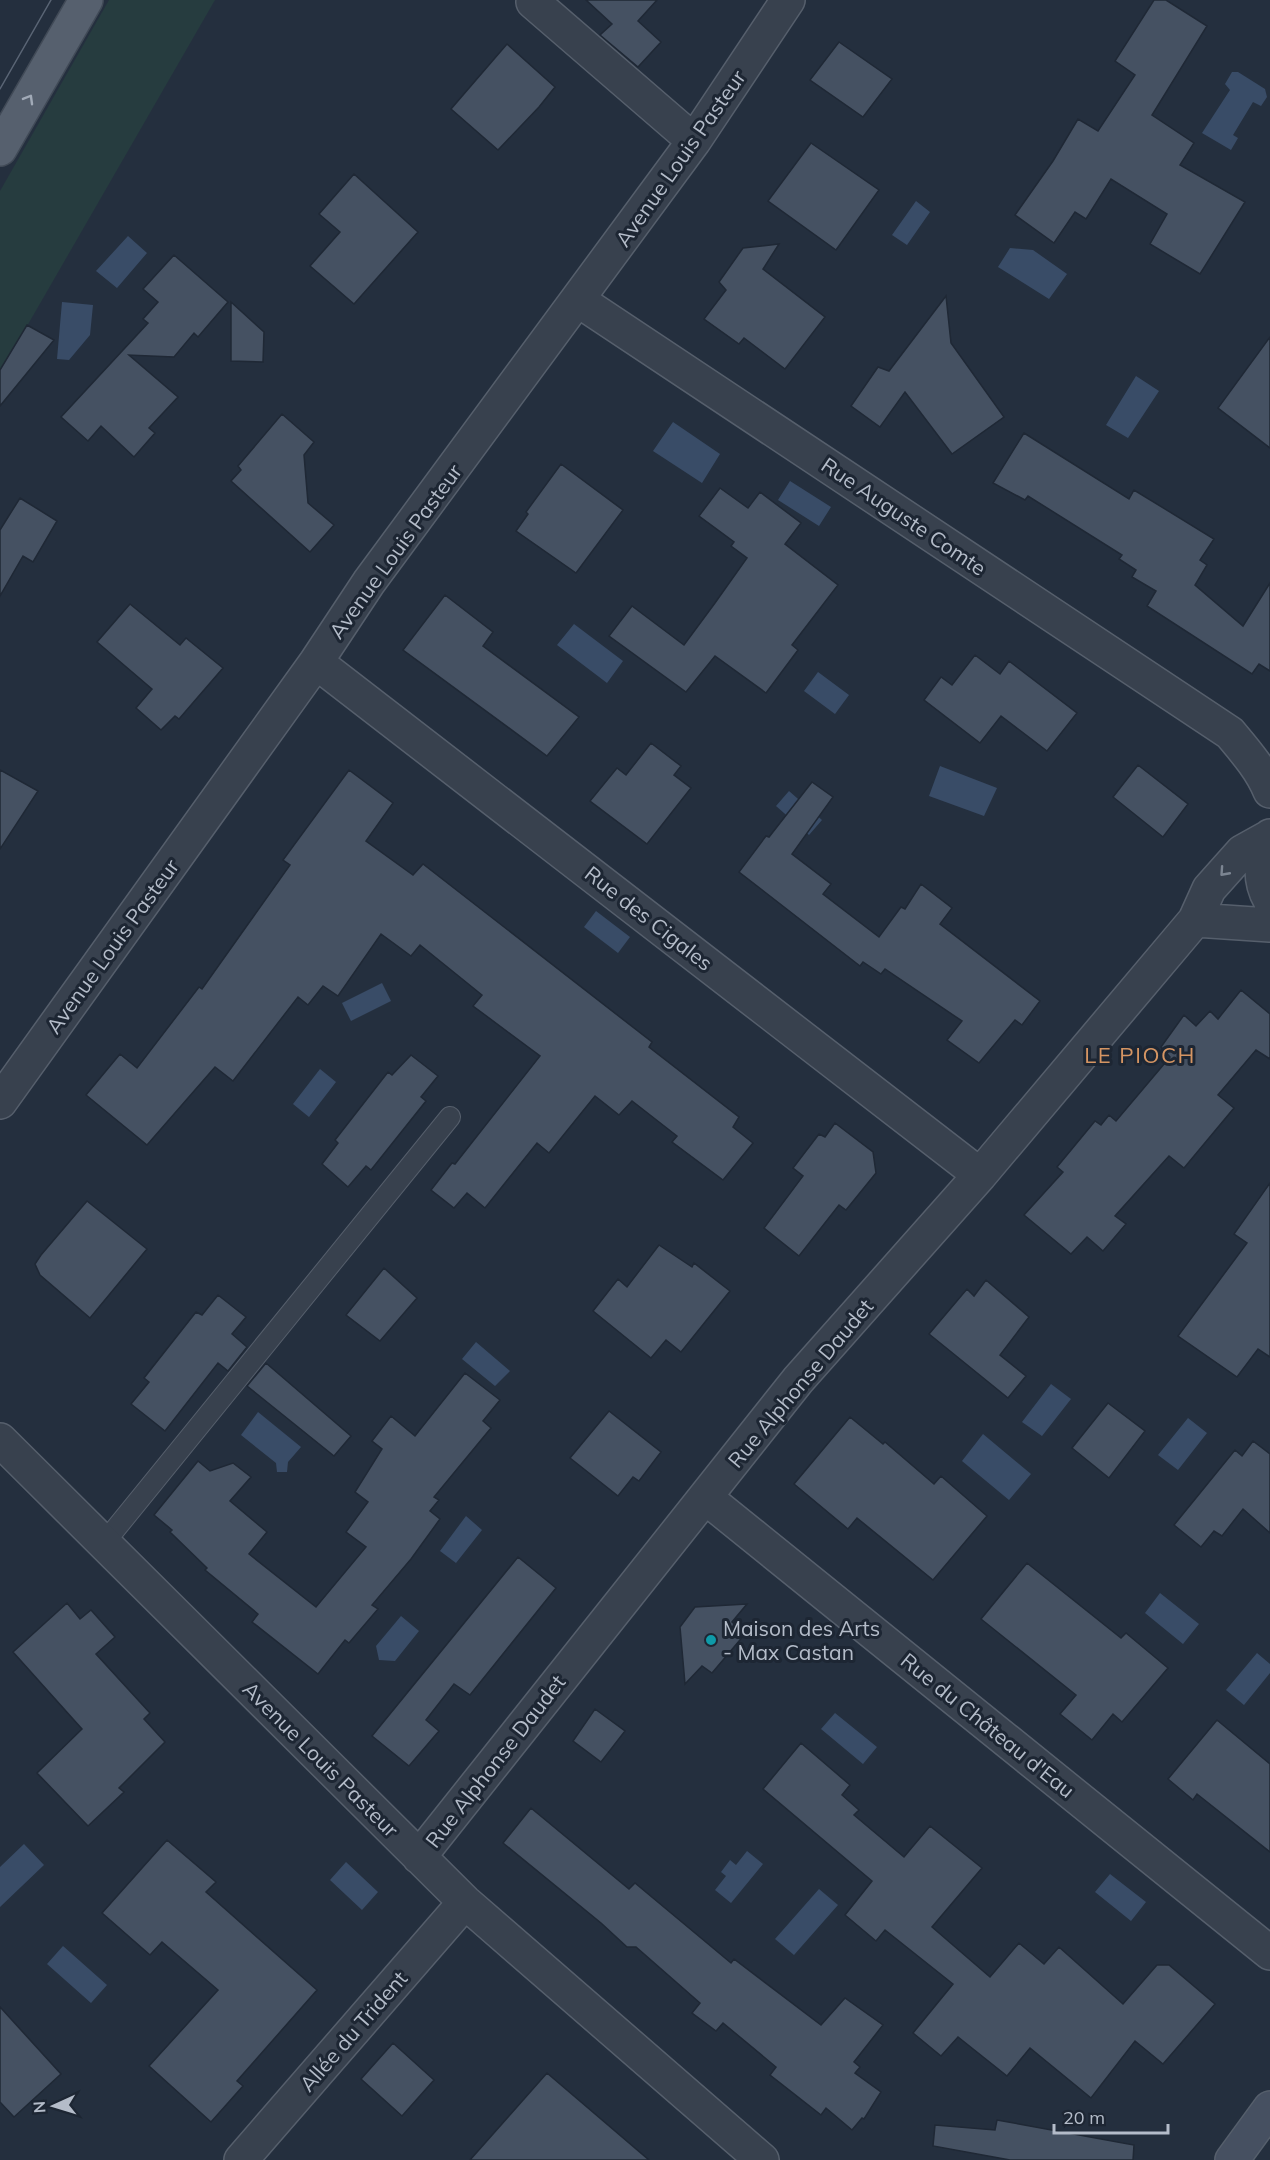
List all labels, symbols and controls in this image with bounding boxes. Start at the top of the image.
street label: Avenue Louis Pasteur [609,64,751,251]
one-way arrow [22,95,33,105]
street label: Rue Auguste Comte [817,451,991,581]
street label: Avenue Louis Pasteur [323,458,467,643]
street label: Avenue Louis Pasteur [40,853,184,1038]
street label: Rue des Cigales [580,860,718,976]
one-way arrow [1220,865,1231,875]
district label: LE PIOCH [1084,1041,1196,1069]
street label: Rue Alphonse Daudet [722,1293,878,1473]
place label: Maison des Arts - Max Castan [723,1615,880,1665]
marker: Maison des Arts - Max Castan [704,1633,718,1647]
street label: Rue du Château d'Eau [896,1647,1080,1803]
street label: Rue Alphonse Daudet [419,1669,571,1853]
street label: Avenue Louis Pasteur [238,1676,405,1843]
street label: Allée du Trident [294,1965,412,2097]
north arrow [24,2076,84,2136]
scale bar [1054,2097,1168,2135]
text: N [29,2100,49,2114]
text: 20 m [1063,2106,1105,2129]

